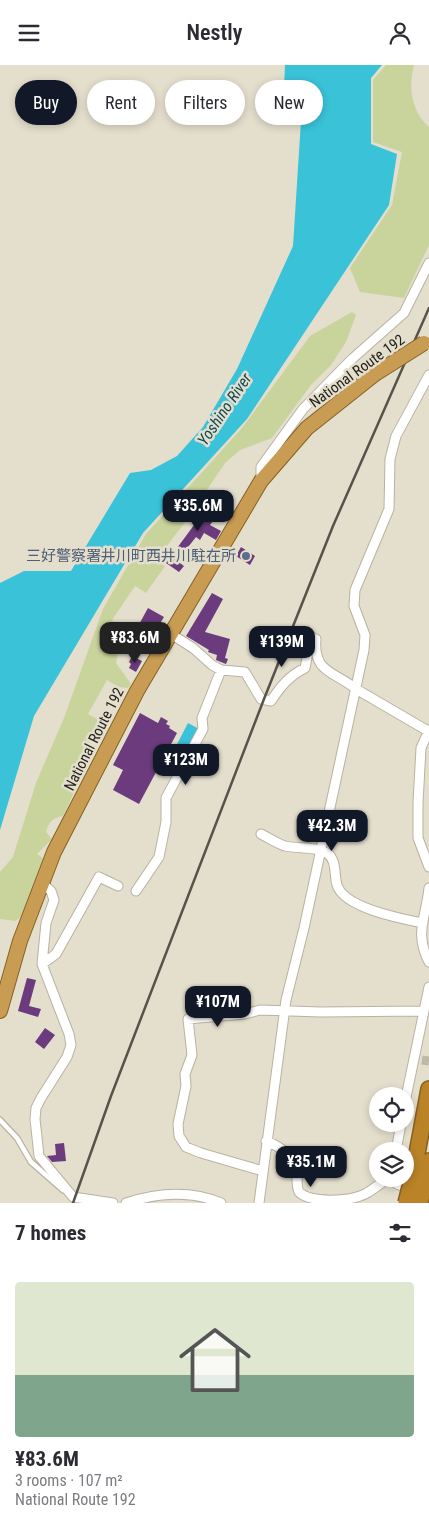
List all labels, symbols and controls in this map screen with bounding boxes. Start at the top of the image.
icon: menu [15,19,43,47]
icon: person [386,19,414,47]
text: Nestly [187,20,242,45]
chip: Buy [15,80,77,125]
chip: Rent [87,80,155,125]
chip: Filters [165,80,245,125]
chip: New [255,80,323,125]
street label: National Route 192 [306,330,408,412]
water label: Yoshino River [193,369,256,449]
pin: ¥35.6M [157,489,239,532]
text: ¥35.6M [174,496,222,515]
place label: 三好警察署井川町西井川駐在所 [26,547,236,565]
marker: 三好警察署井川町西井川駐在所 [240,550,252,562]
pin: ¥83.6M [94,621,176,664]
pin: ¥139M [247,625,317,668]
text: ¥83.6M [111,628,159,647]
text: ¥139M [260,632,304,651]
street label: National Route 192 [60,685,128,793]
pin: ¥123M [151,743,221,786]
text: ¥123M [164,750,208,769]
pin: ¥42.3M [291,809,373,852]
text: ¥42.3M [308,816,356,835]
pin: ¥107M [183,985,253,1028]
text: ¥107M [196,992,240,1011]
map controls [369,1087,414,1187]
button: locate [369,1087,414,1132]
button: layers [369,1142,414,1187]
pin: ¥35.1M [270,1145,352,1188]
text: ¥35.1M [287,1152,335,1171]
icon: filters [386,1219,414,1247]
text: 7 homes [15,1221,86,1245]
icon: home [170,1315,260,1405]
text: ¥83.6M [15,1447,79,1471]
text: 3 rooms · 107 m² [15,1471,123,1490]
text: National Route 192 [15,1490,136,1509]

